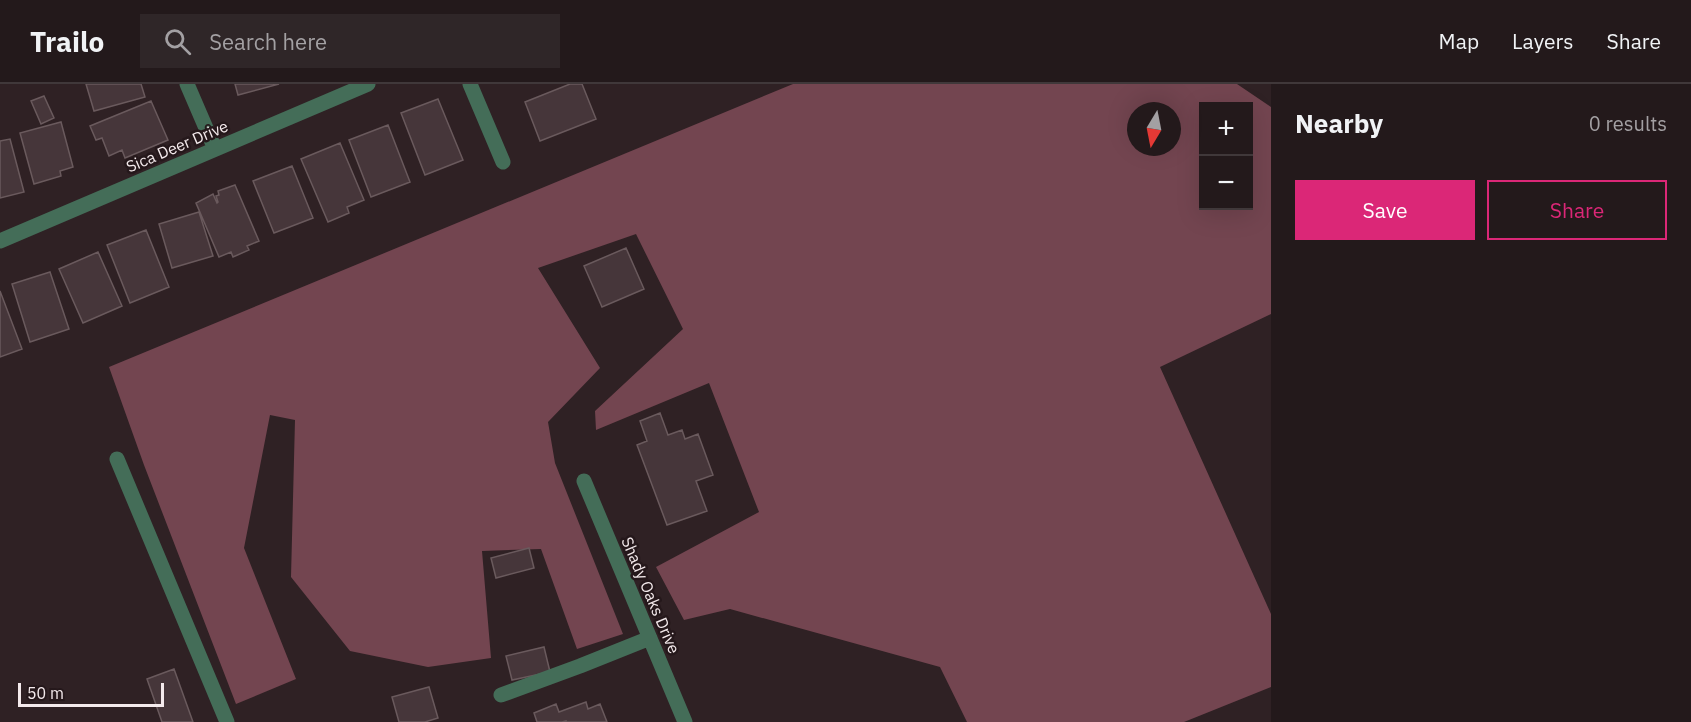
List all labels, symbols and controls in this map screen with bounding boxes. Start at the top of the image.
search box [140,14,560,68]
text: Trailo [30,23,104,60]
icon: search [161,25,194,58]
text: Search here [209,27,327,56]
text: Map [1439,27,1479,55]
text: Layers [1512,27,1574,55]
text: Share [1607,27,1661,55]
north arrow [1127,102,1181,156]
map controls [1199,102,1253,210]
button: + [1199,102,1253,156]
text: Nearby [1295,106,1383,140]
text: 0 results [1589,110,1667,137]
street label: Sica Deer Drive [123,115,231,176]
button: − [1199,156,1253,210]
button: Save [1295,180,1475,240]
button: Share [1487,180,1667,240]
street label: Shady Oaks Drive [617,534,685,657]
scale bar [18,680,164,708]
text: 50 m [27,683,64,703]

